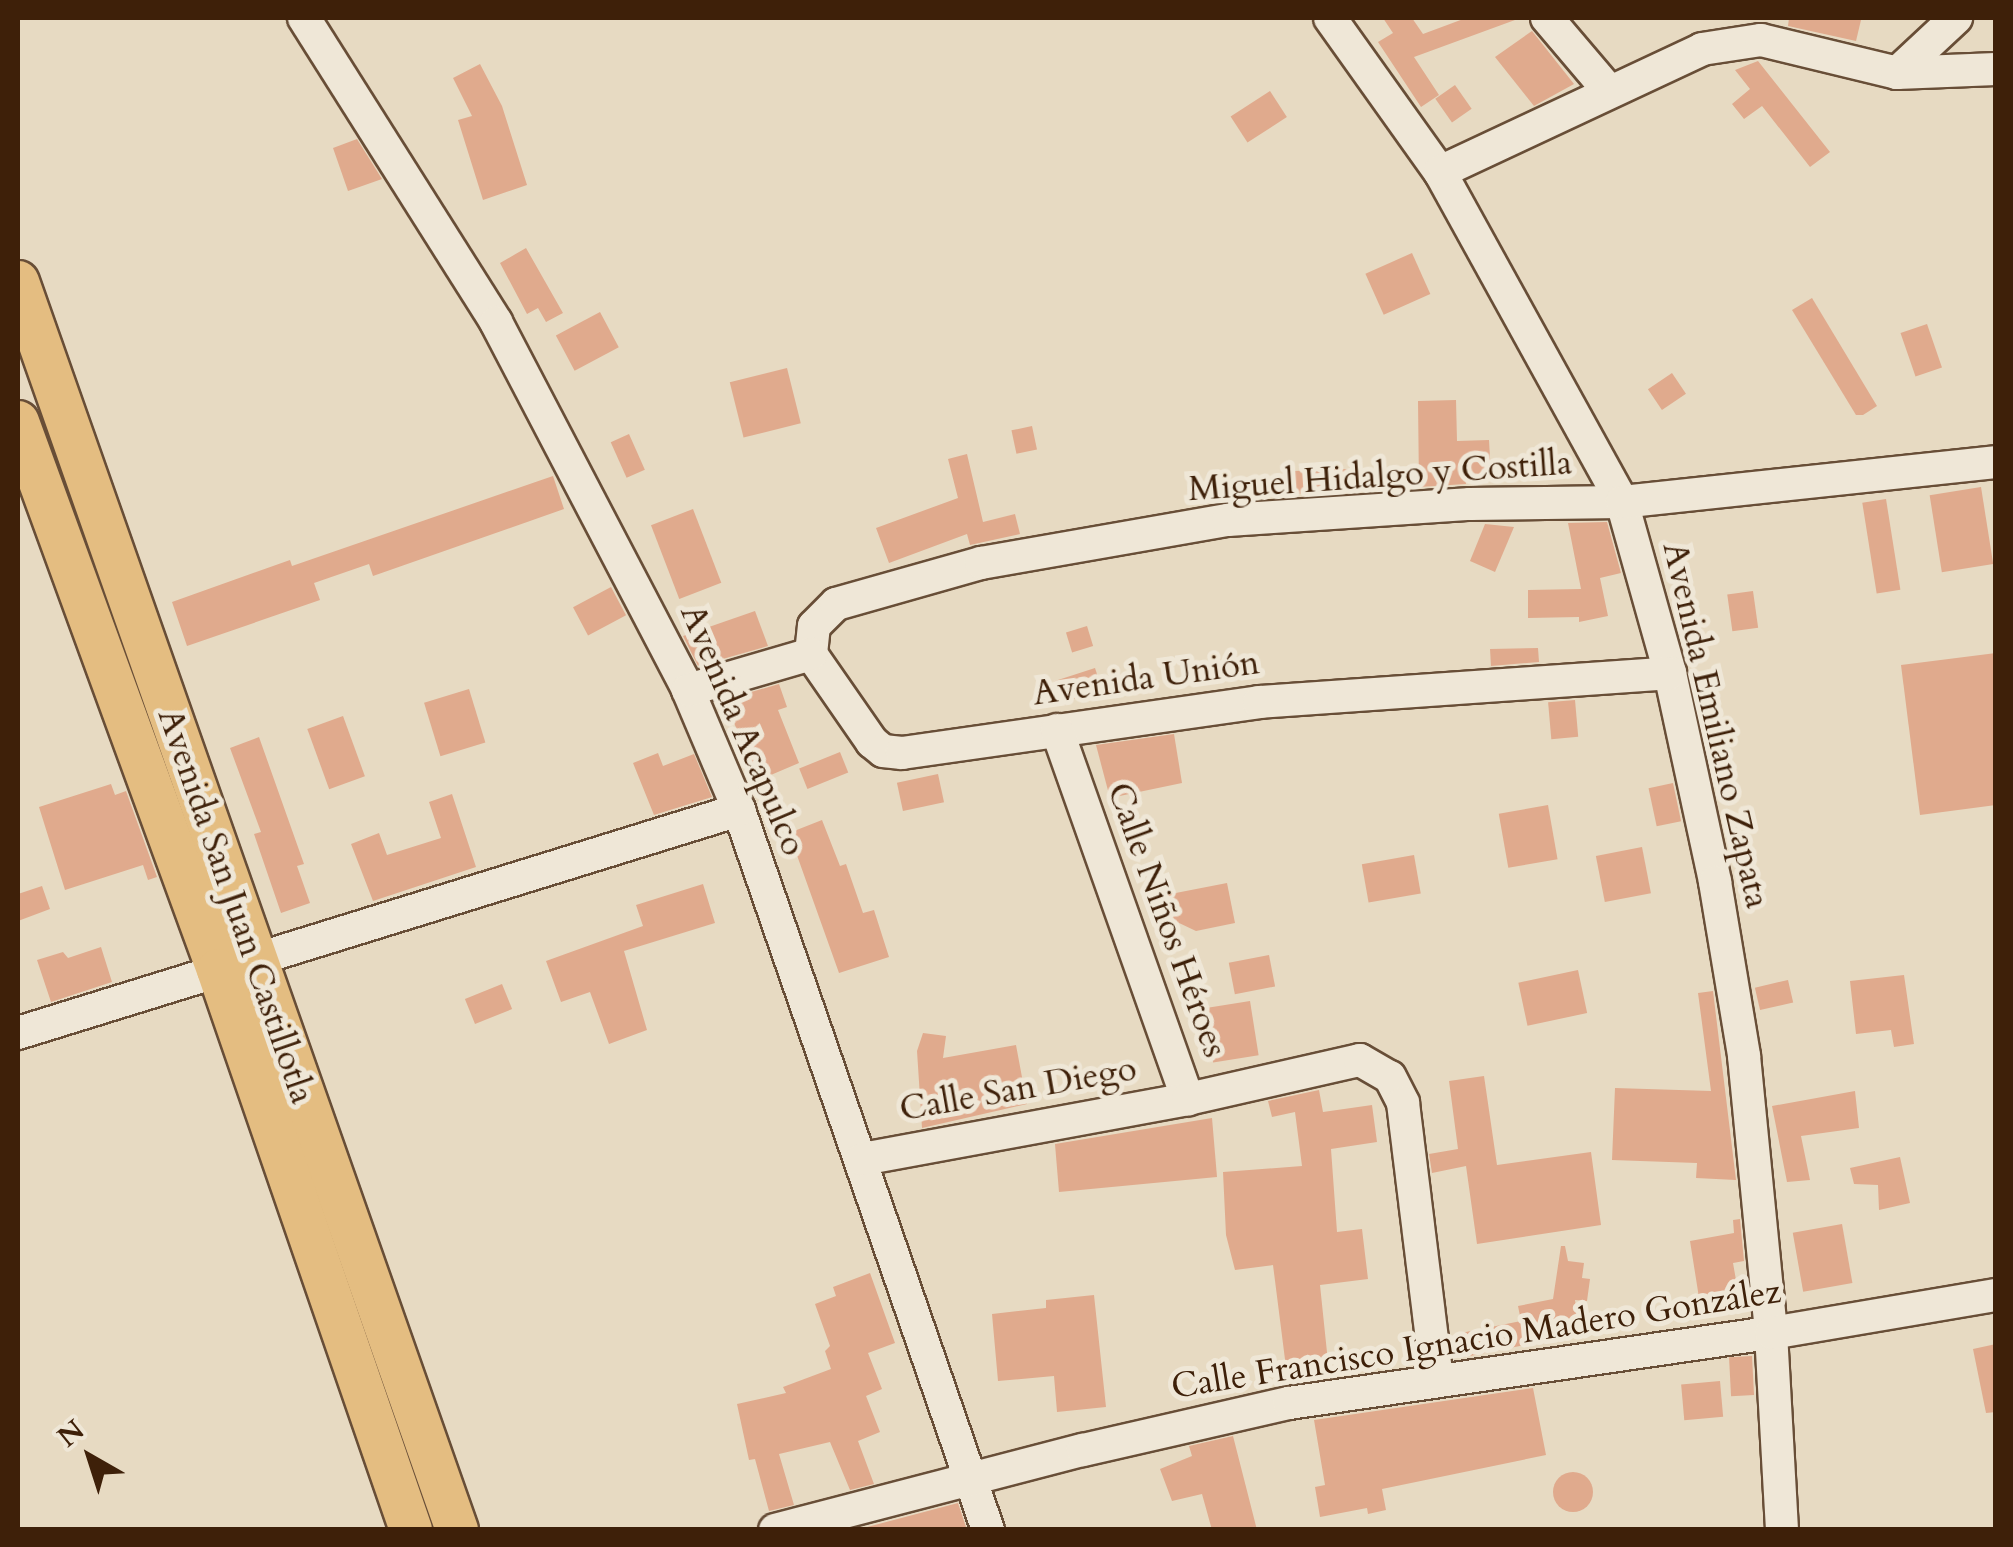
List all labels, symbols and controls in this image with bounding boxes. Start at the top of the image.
street label: Miguel Hidalgo y Costilla [1187,442,1573,510]
street label: Avenida Emiliano Zapata [1653,538,1779,912]
street label: Avenida Acapulco [671,598,815,862]
street label: Avenida Unión [1030,641,1262,715]
street label: Avenida San Juan Castillotla [149,703,323,1109]
street label: Calle Niños Héroes [1098,777,1236,1063]
street label: Calle San Diego [896,1048,1140,1130]
street label: Calle Francisco Ignacio Madero González [1168,1270,1784,1408]
north arrow [40,1407,140,1507]
text: N [50,1411,93,1456]

